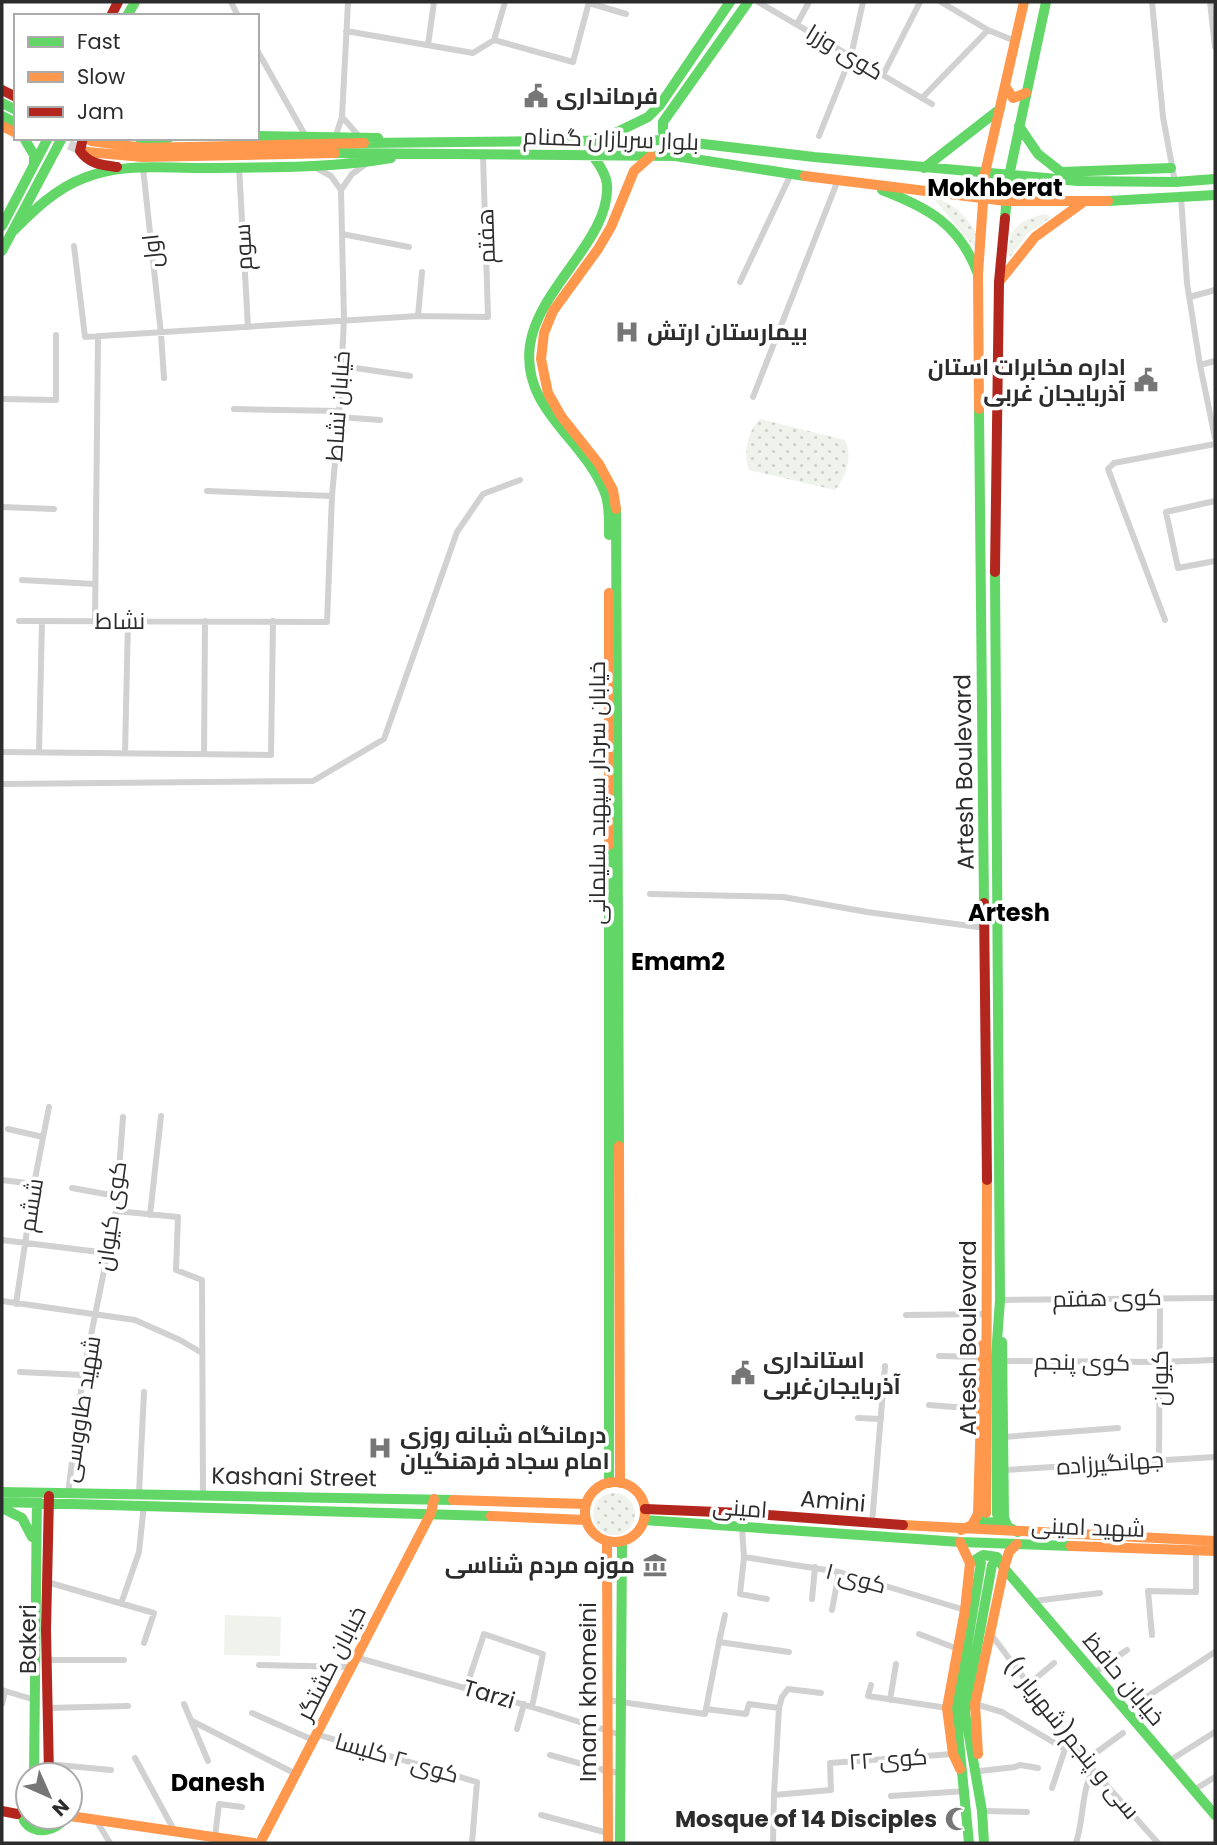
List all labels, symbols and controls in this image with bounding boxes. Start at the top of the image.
legend [14,14,259,140]
street label: کوی وزرا [800,16,890,88]
text: Fast [77,27,120,56]
text: Slow [77,62,125,91]
place label: فرمانداری [556,80,658,112]
public building icon: فرمانداری [522,82,550,110]
text: Jam [77,97,124,126]
street label: بلوار سربازان گمنام [522,120,700,158]
district label: Mokhberat [927,171,1063,204]
street label: هفتم [469,208,503,264]
street label: سوم [226,223,260,271]
street label: اول [134,232,170,270]
place label: بیمارستان ارتش [647,316,808,348]
hospital icon: بیمارستان ارتش [613,318,641,346]
street label: خیابان نشاط [318,350,358,462]
place label: اداره مخابرات استان آذربایجان غربی [928,351,1127,409]
public building icon: اداره مخابرات استان آذربایجان غربی [1132,366,1160,394]
street label: نشاط [95,605,145,637]
street label: خیابان سردار سپهبد سلیمانی [581,661,613,925]
street label: Artesh Boulevard [946,674,982,870]
district label: Artesh [968,896,1050,929]
district label: Emam2 [631,945,725,978]
street label: کوی کیوان [87,1159,135,1273]
street label: ششم [11,1176,51,1234]
street label: Artesh Boulevard [952,1240,984,1436]
street label: کوی هفتم [1052,1281,1162,1315]
street label: شهید طاووسی [54,1334,108,1484]
place label: استانداری آذربایجان‌غربی [763,1344,902,1402]
street label: کوی پنجم [1034,1345,1130,1379]
street label: کیوان [1144,1350,1176,1406]
public building icon: استانداری آذربایجان‌غربی [729,1359,757,1387]
place label: درمانگاه شبانه روزی امام سجاد فرهنگیان [400,1419,610,1477]
hospital icon: درمانگاه شبانه روزی امام سجاد فرهنگیان [366,1434,394,1462]
street label: جهانگیرزاده [1055,1443,1165,1483]
street label: Kashani Street [211,1460,377,1494]
street label: Amini [799,1482,867,1520]
street label: امینی [712,1490,768,1526]
street label: شهید امینی [1030,1509,1146,1545]
place label: موزه مردم شناسی [445,1549,635,1581]
museum icon: موزه مردم شناسی [641,1551,669,1579]
street label: کوی ۱ [822,1555,890,1601]
street label: خیابان کشتگر [288,1600,374,1728]
street label: Imam khomeini [572,1602,604,1782]
street label: Bakeri [12,1604,44,1674]
street label: خیابان حافظ [1076,1626,1172,1732]
street label: سی و پنجم(شهریار ۱) [997,1650,1147,1826]
street label: Tarzi [459,1671,519,1717]
street label: کوی ۲ کلیسا [331,1725,463,1791]
street label: کوی ۲۲ [848,1740,928,1778]
north arrow [14,1761,84,1831]
district label: Danesh [171,1766,265,1799]
text: N [46,1793,75,1822]
place label: Mosque of 14 Disciples [675,1803,937,1835]
mosque icon: Mosque of 14 Disciples [943,1805,971,1833]

